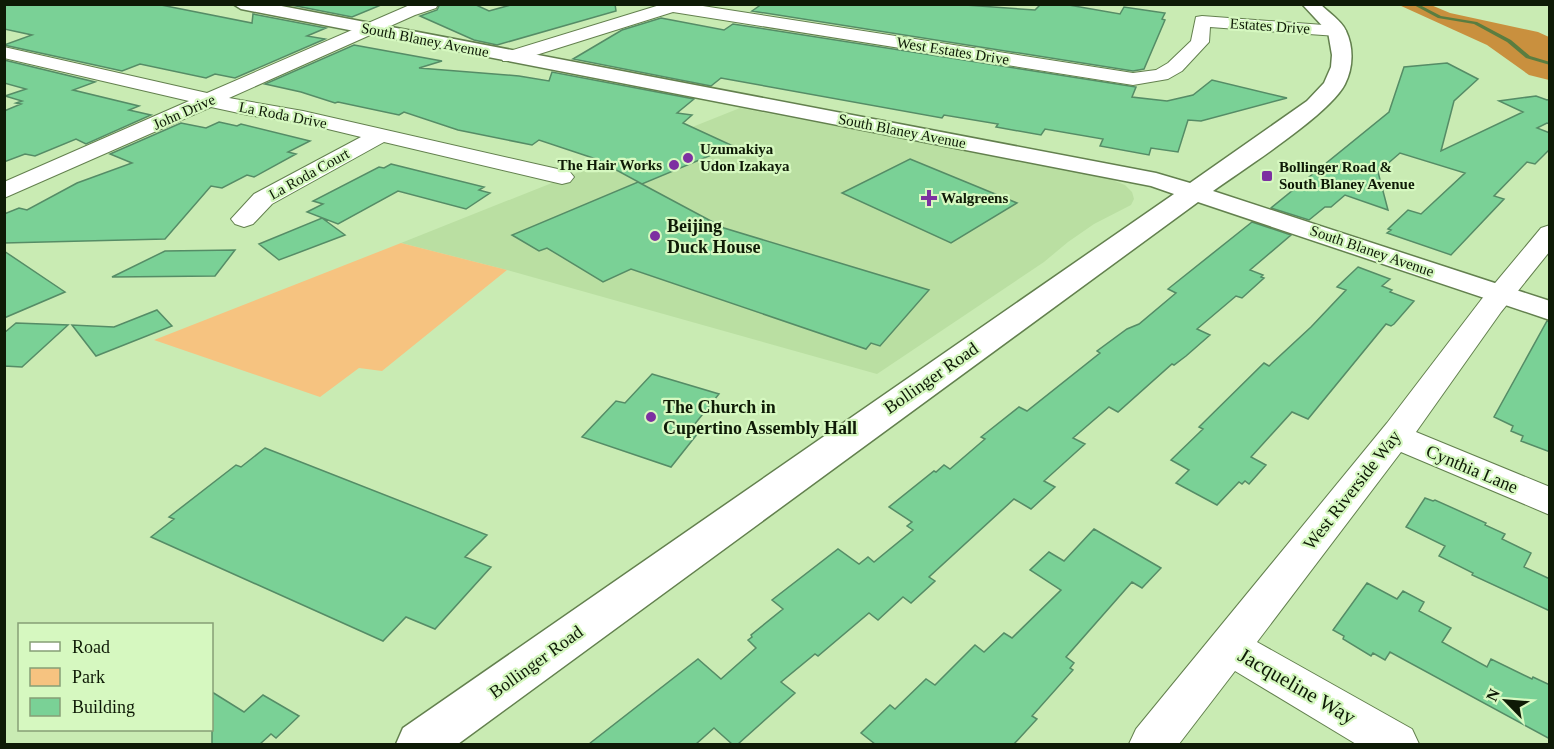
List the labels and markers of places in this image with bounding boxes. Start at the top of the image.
place label: Uzumakiya Udon Izakaya [700,141,790,174]
marker: Uzumakiya Udon Izakaya [681,151,695,165]
place label: The Hair Works [558,157,662,173]
marker: The Hair Works [667,158,681,172]
place label: Bollinger Road & South Blaney Avenue [1279,159,1415,192]
marker: Bollinger Road & South Blaney Avenue [1260,169,1274,183]
place label: Walgreens [941,190,1008,206]
marker: Walgreens [922,191,936,205]
place label: Beijing Duck House [667,216,761,257]
marker: Beijing Duck House [648,229,662,243]
place label: The Church in Cupertino Assembly Hall [663,397,857,438]
marker: The Church in Cupertino Assembly Hall [644,410,658,424]

